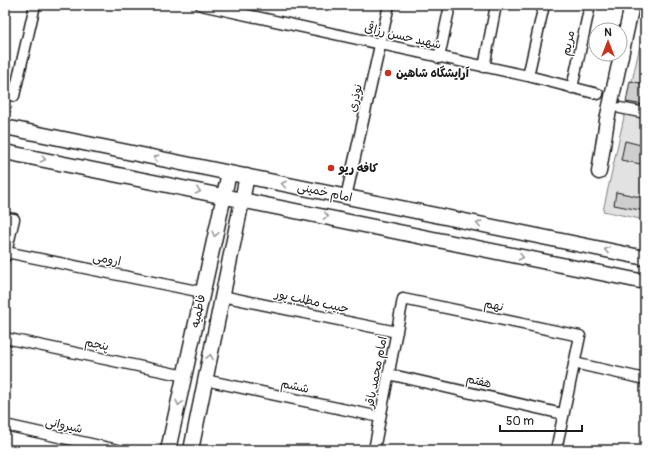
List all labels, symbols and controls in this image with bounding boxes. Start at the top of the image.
street label: شهید حسن رزاقی [363,20,443,53]
north arrow [588,22,628,62]
text: N [604,26,612,39]
street label: مریم [559,29,579,57]
place label: آرایشگاه شاهین [396,65,470,81]
marker: آرایشگاه شاهین [383,68,393,78]
street label: نوذری [345,83,366,114]
one-way arrow [153,154,159,162]
one-way arrow [40,155,46,163]
place label: کافه ریو [338,161,379,176]
marker: کافه ریو [326,163,336,173]
street label: امام خمینی [296,179,354,207]
one-way arrow [280,180,287,189]
one-way arrow [195,187,201,195]
one-way arrow [322,212,329,220]
one-way arrow [476,221,483,229]
one-way arrow [211,231,220,238]
one-way arrow [604,247,610,255]
street label: ارومی [92,249,122,270]
one-way arrow [518,252,525,260]
street label: حبیب مطلب پور [272,286,350,317]
street label: فاطمیه [188,293,209,329]
street label: نهم [483,296,505,316]
street label: پنجم [83,335,110,355]
street label: امام محمد باقر [362,335,392,410]
one-way arrow [205,354,213,360]
street label: هفتم [464,371,493,393]
street label: ششم [279,376,310,398]
one-way arrow [175,399,183,406]
scale bar [500,407,582,433]
street label: شیروانی [44,414,84,437]
text: 50 m [506,414,534,429]

